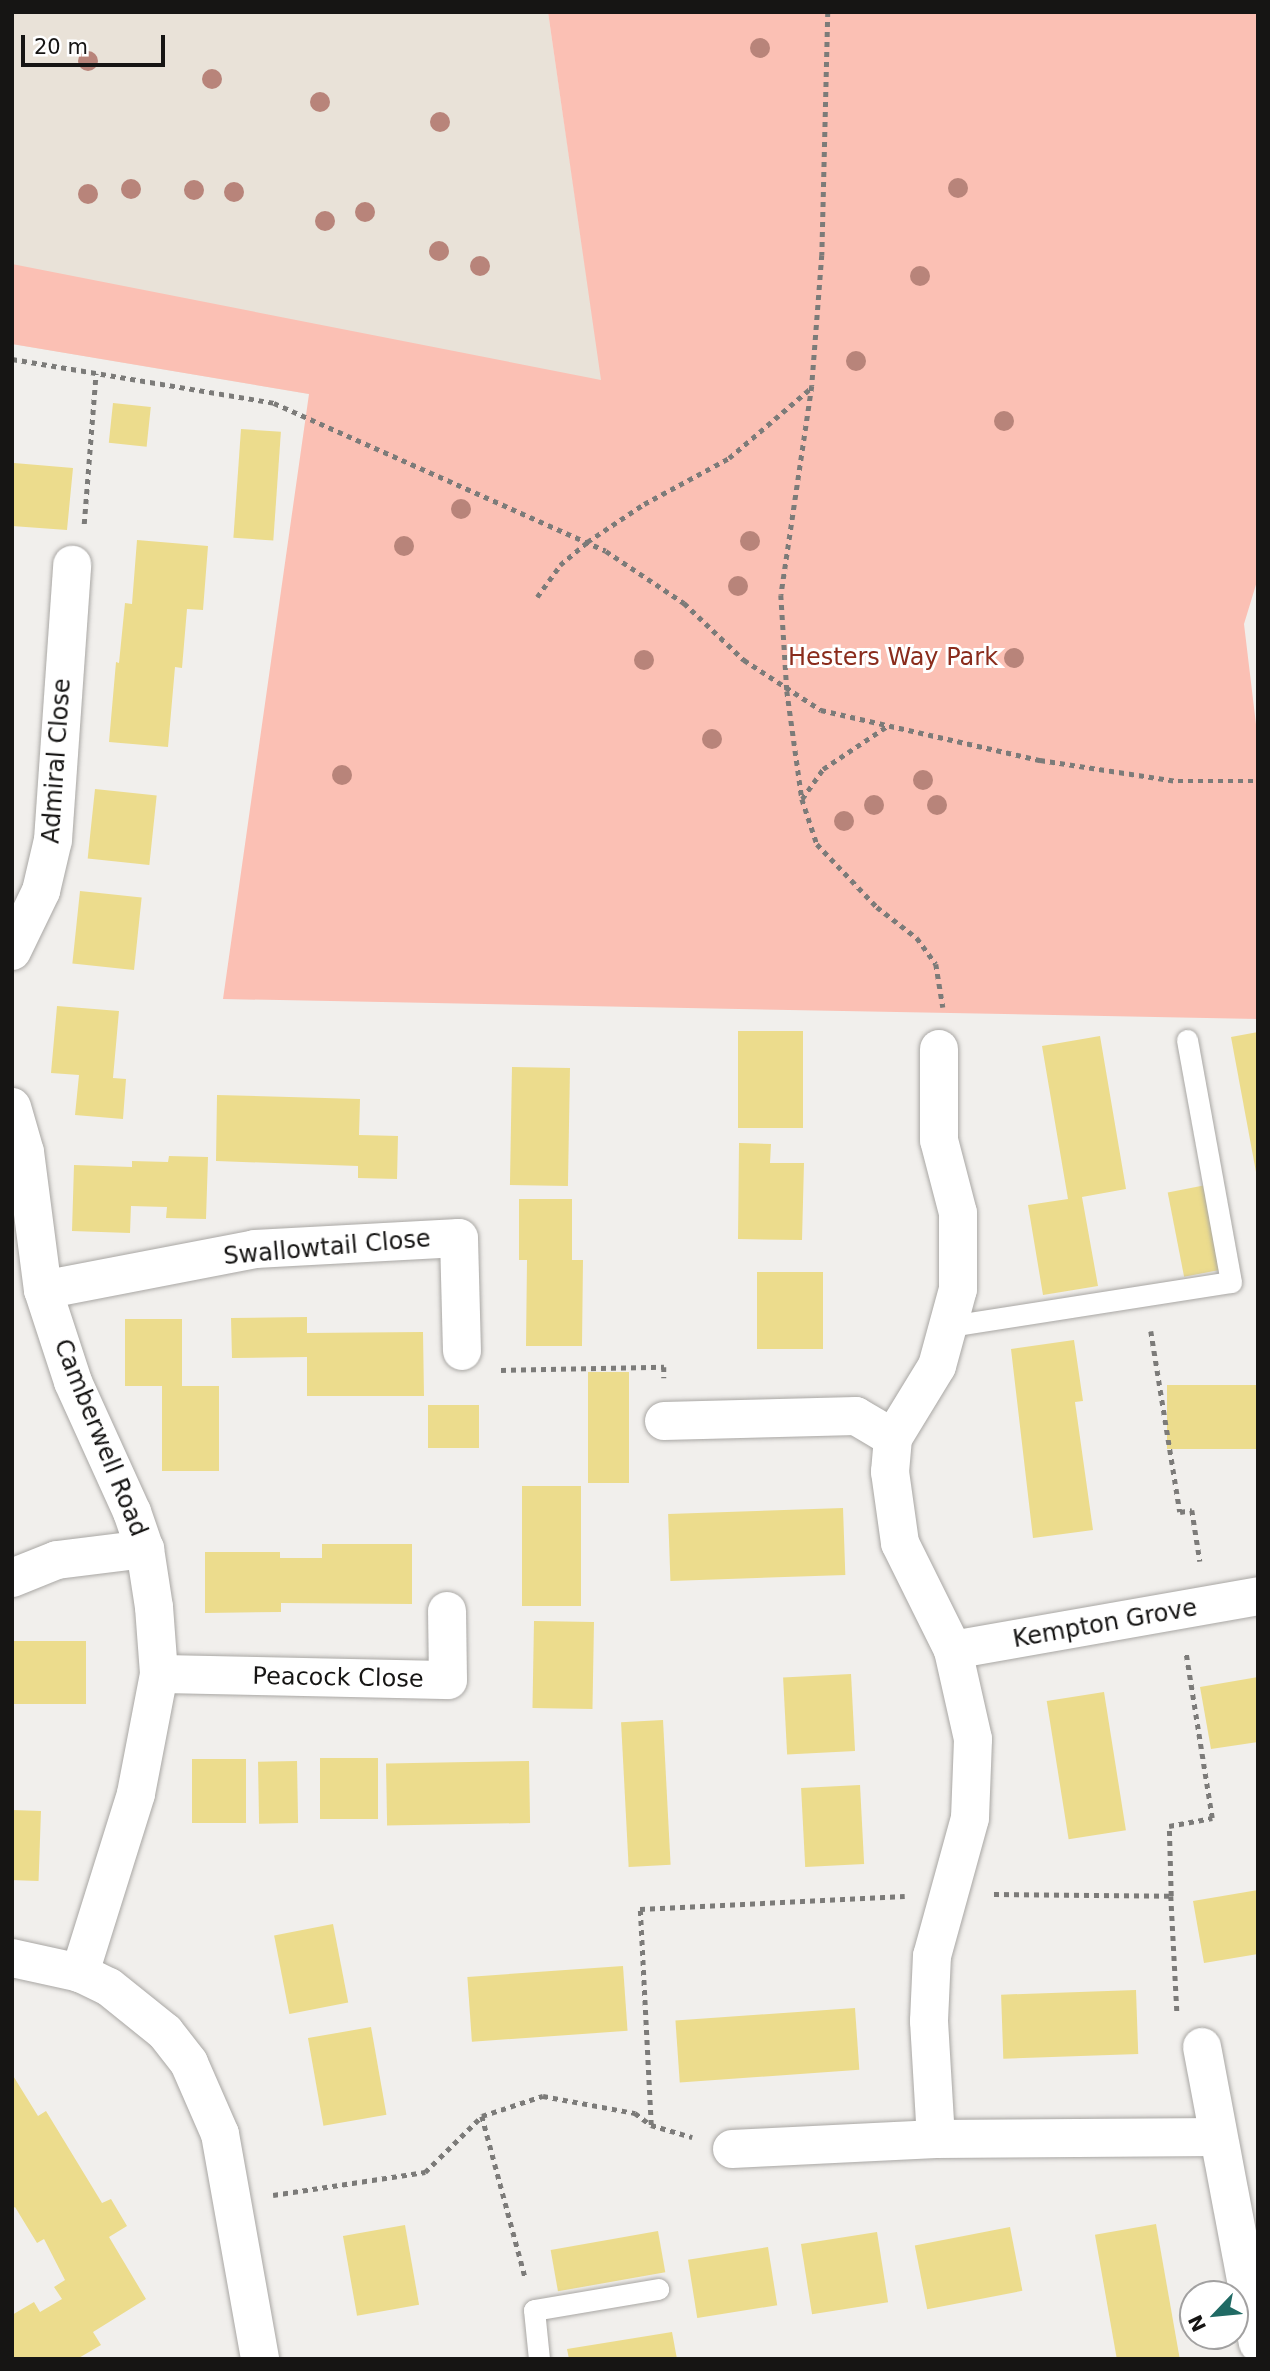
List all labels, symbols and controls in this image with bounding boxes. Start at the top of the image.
scale bar [24,21,168,65]
text: 20 m [34,35,88,59]
park label: Hesters Way Park [788,644,998,672]
street label: Admiral Close [37,677,77,845]
street label: Swallowtail Close [222,1225,432,1271]
street label: Camberwell Road [47,1335,153,1541]
street label: Kempton Grove [1011,1594,1199,1654]
street label: Peacock Close [252,1662,424,1694]
north arrow [1179,2280,1249,2350]
text: N [1184,2311,1210,2335]

